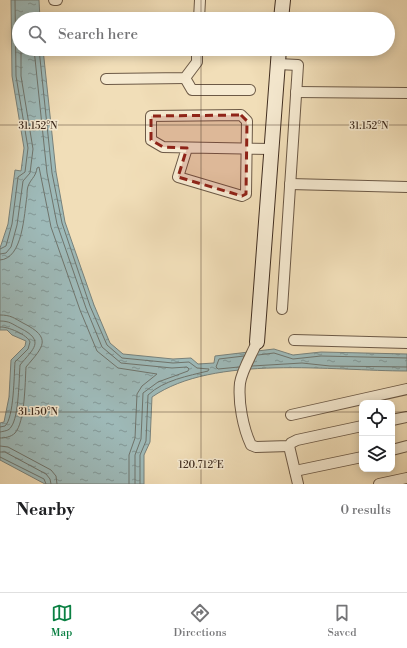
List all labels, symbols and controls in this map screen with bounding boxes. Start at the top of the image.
search box [12,12,395,56]
icon: search [26,23,48,45]
text: Search here [58,25,138,44]
text: 31.152°N [19,120,58,132]
text: 31.152°N [350,120,389,132]
map controls [359,400,395,472]
button: locate [359,400,395,436]
text: 31.150°N [18,406,58,418]
button: layers [359,436,395,472]
text: 120.712°E [178,459,224,471]
text: Nearby [16,499,75,521]
text: 0 results [340,502,391,518]
tab: Map [51,602,73,640]
tab: Directions [174,602,227,640]
tab: Saved [328,602,356,640]

